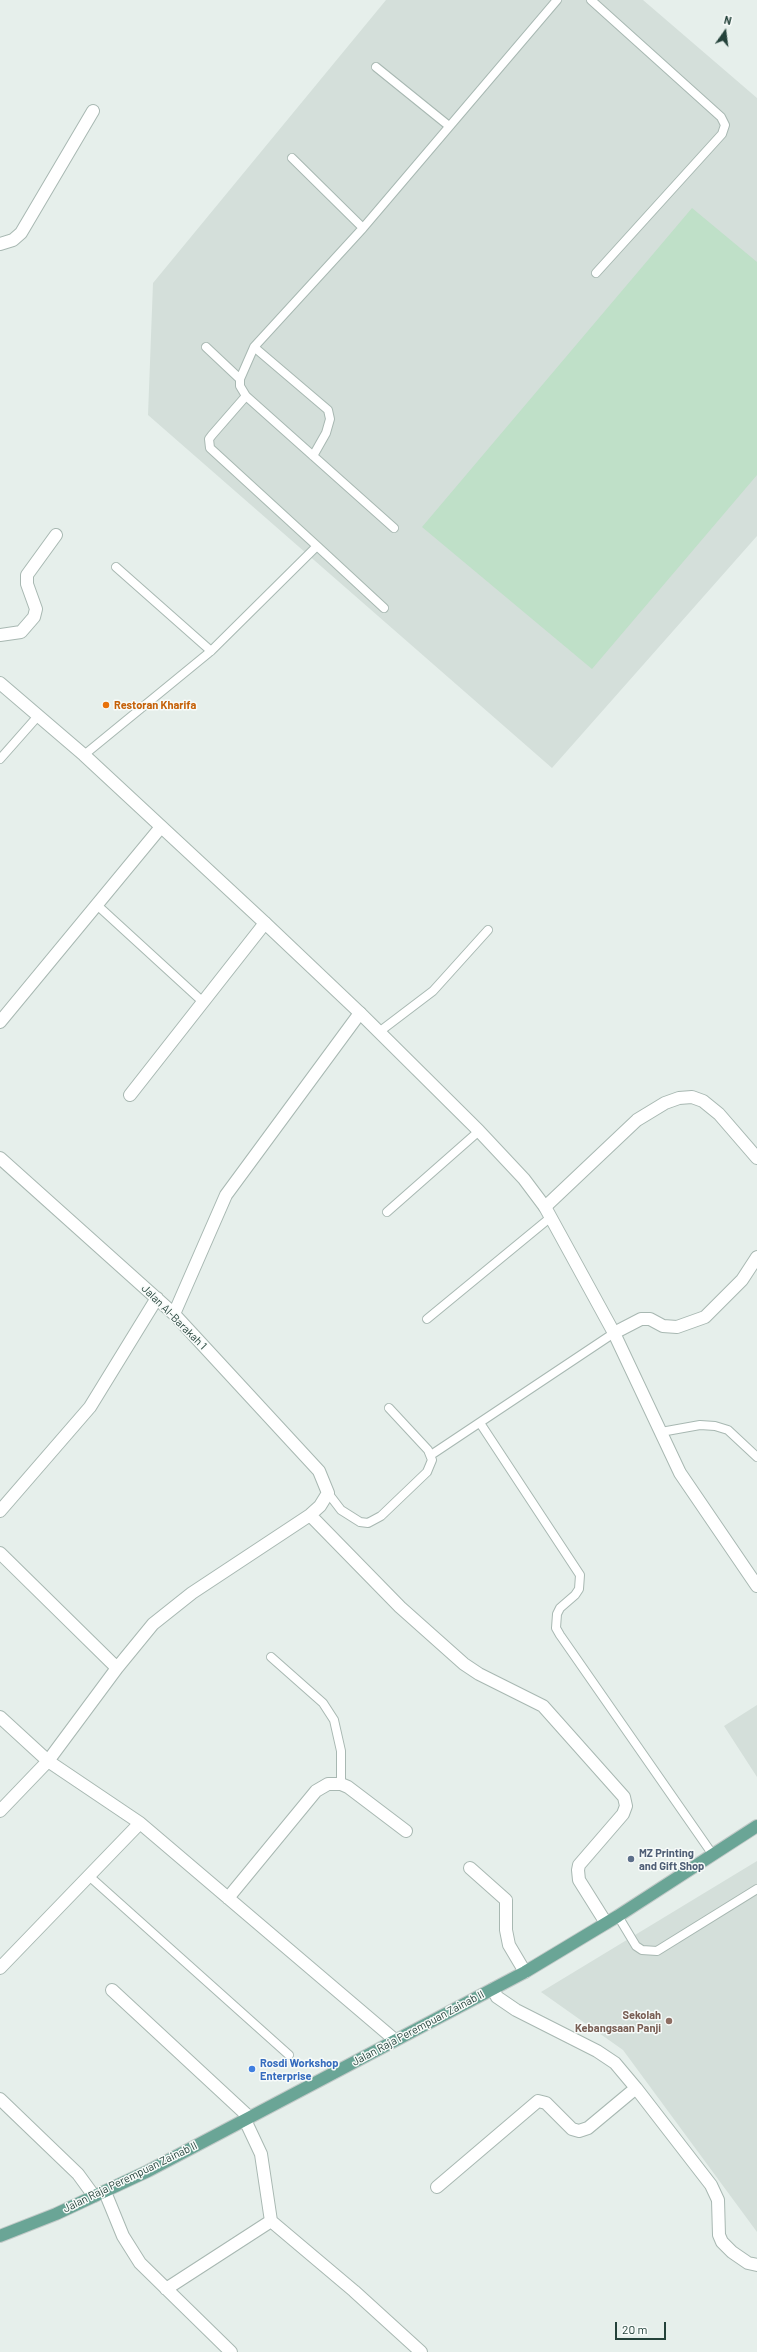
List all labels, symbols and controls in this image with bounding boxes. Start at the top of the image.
north arrow [705,12,745,52]
text: N [723,13,733,27]
place label: Restoran Kharifa [114,698,196,712]
marker: Restoran Kharifa [101,700,111,710]
street label: Jalan Al-Barakah 1 [139,1282,209,1352]
place label: MZ Printing and Gift Shop [639,1846,704,1872]
marker: MZ Printing and Gift Shop [626,1854,636,1864]
street label: Jalan Raja Perempuan Zainab II [350,1987,486,2069]
place label: Sekolah Kebangsaan Panji [575,2008,661,2034]
marker: Sekolah Kebangsaan Panji [664,2016,674,2026]
place label: Rosdi Workshop Enterprise [260,2056,338,2082]
marker: Rosdi Workshop Enterprise [247,2064,257,2074]
street label: Jalan Raja Perempuan Zainab II [61,2139,199,2215]
scale bar [617,2314,668,2340]
text: 20 m [622,2322,648,2336]

